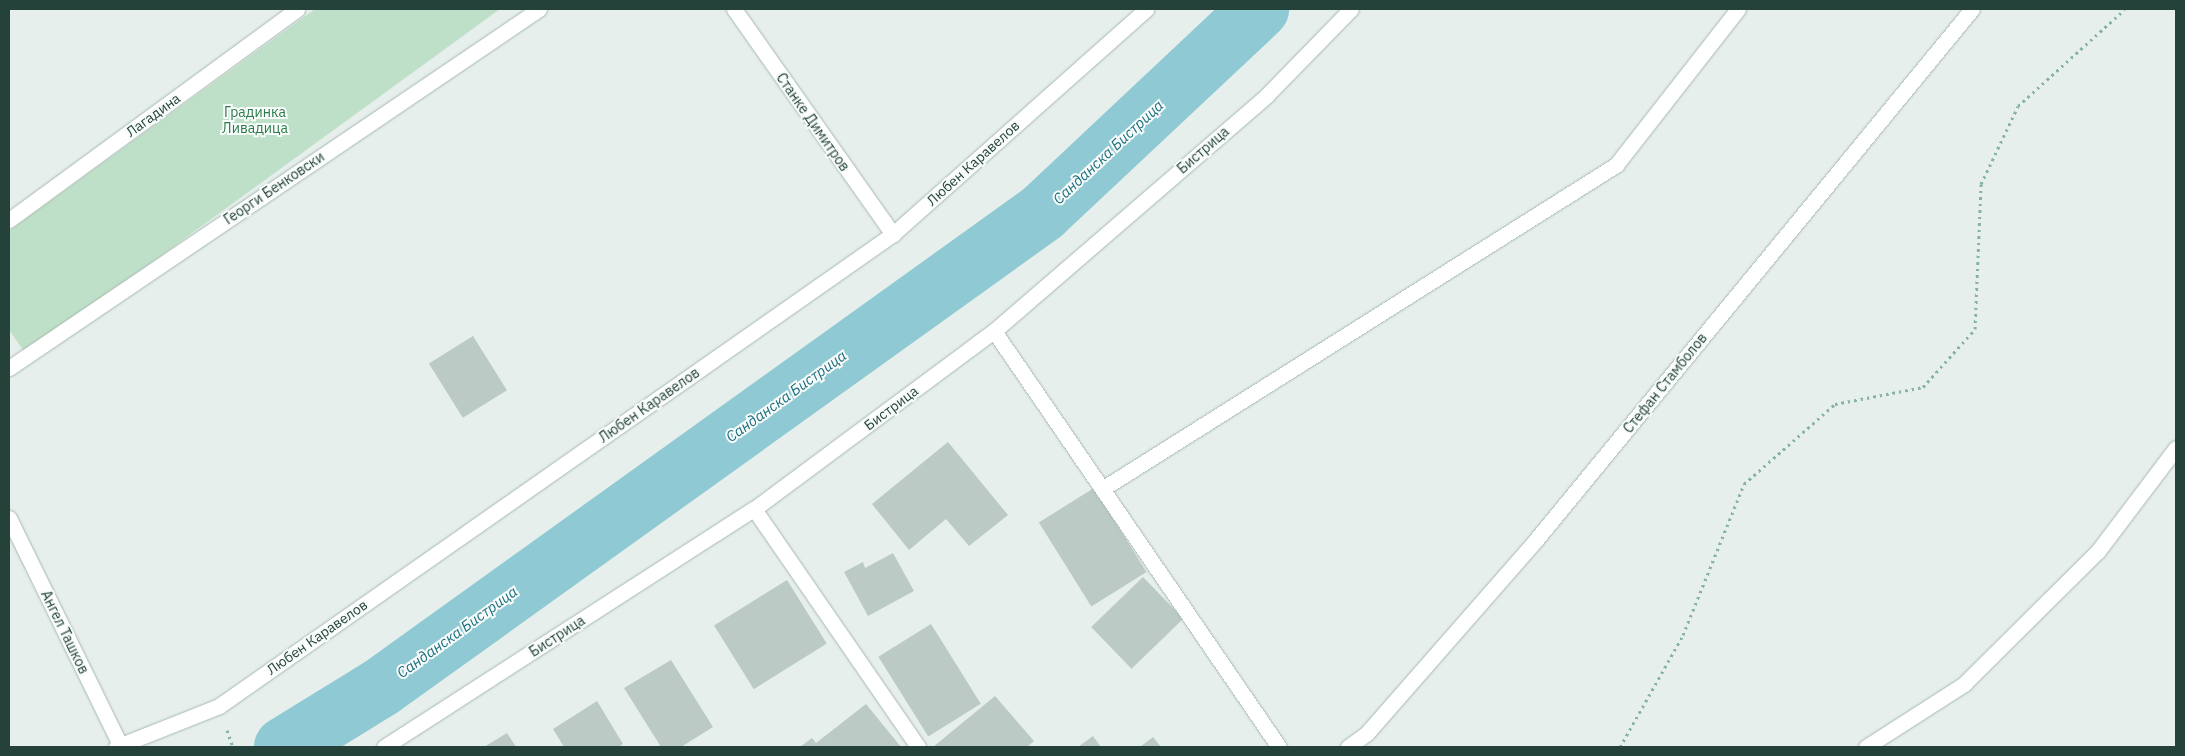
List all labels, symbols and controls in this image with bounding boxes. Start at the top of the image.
street label: Станке Димитров [773,70,853,174]
street label: Лагадина [123,90,183,140]
water label: Санданска Бистрица [1049,96,1167,208]
park label: Градинка Ливадица [222,104,288,136]
street label: Любен Каравелов [923,117,1023,209]
street label: Бистрица [1174,123,1232,177]
street label: Георги Бенковски [220,148,328,228]
street label: Стефан Стамболов [1619,330,1711,436]
water label: Санданска Бистрица [722,346,850,446]
street label: Любен Каравелов [595,364,703,446]
street label: Бистрица [861,382,921,434]
water label: Санданска Бистрица [393,582,521,682]
street label: Ангел Ташков [38,588,92,676]
street label: Любен Каравелов [263,596,371,678]
street label: Бистрица [526,612,588,660]

